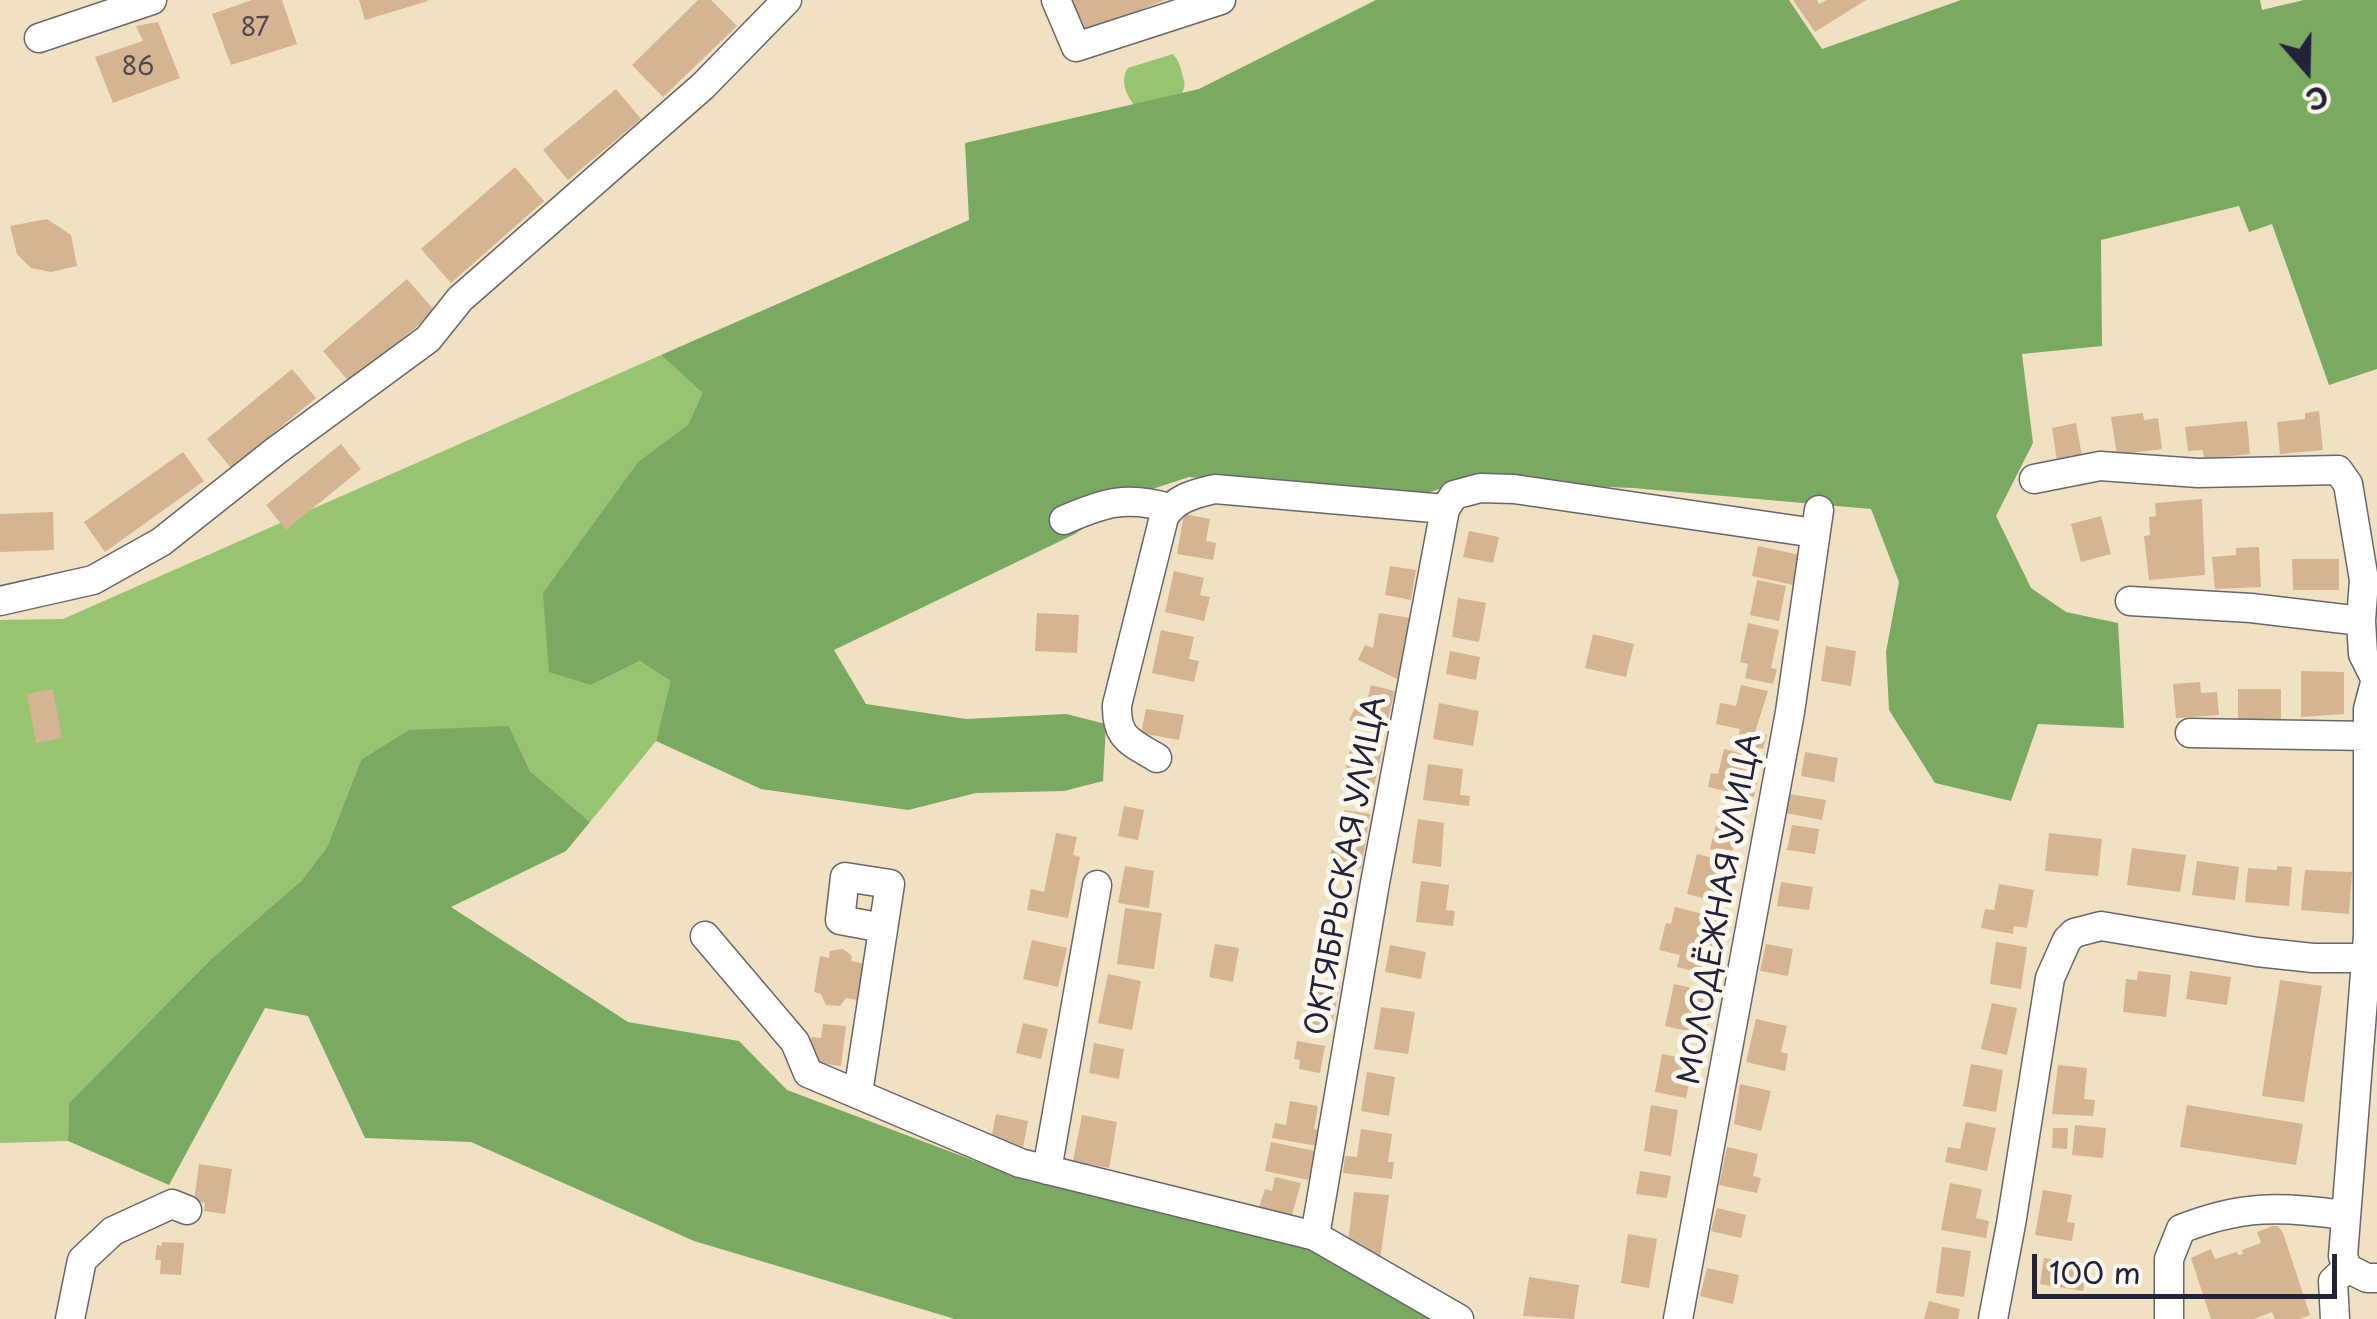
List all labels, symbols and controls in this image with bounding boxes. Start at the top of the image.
house number: 87 [241,14,269,44]
north arrow [2257,20,2357,120]
house number: 86 [122,53,154,83]
text: С [2300,75,2335,122]
street label: ОКТЯБРЬСКАЯ УЛИЦА [1299,693,1395,1039]
street label: МОЛОДЁЖНАЯ УЛИЦА [1672,731,1770,1087]
scale bar [2037,1234,2342,1296]
text: 100 m [2049,1249,2141,1294]

